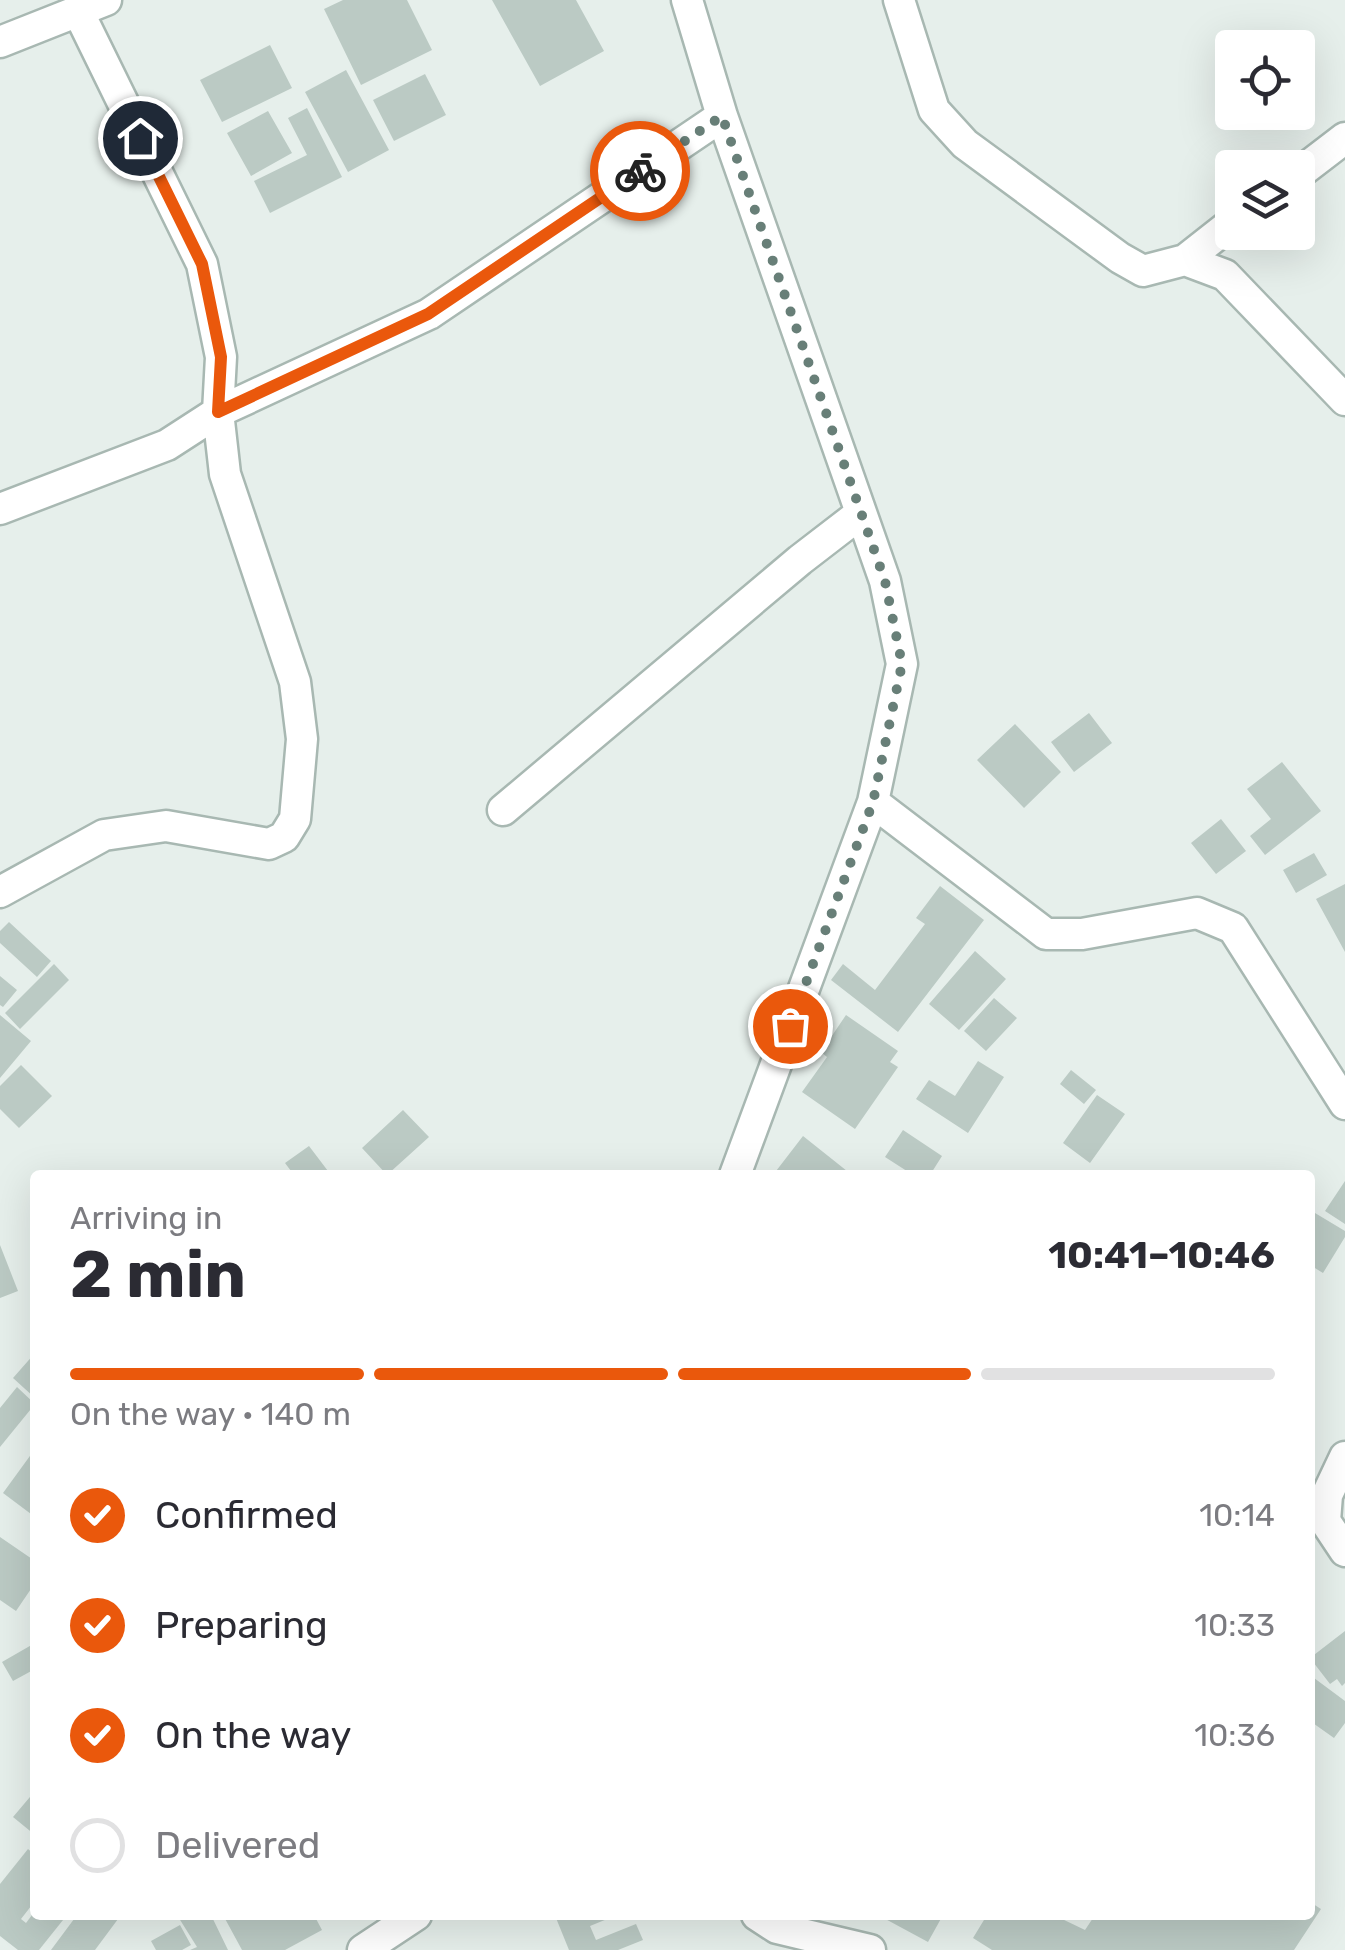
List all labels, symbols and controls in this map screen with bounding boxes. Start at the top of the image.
map controls [1215,30,1315,250]
button: locate [1215,30,1315,130]
pin [98,96,183,181]
icon: home [113,111,168,166]
courier [590,121,690,221]
icon: bike [613,144,668,199]
button: layers [1215,150,1315,250]
pin [748,984,833,1069]
icon: bag [763,999,818,1054]
text: Arriving in [70,1199,222,1237]
text: 10:41–10:46 [1048,1232,1275,1278]
text: 2 min [70,1236,246,1313]
text: On the way · 140 m [70,1395,351,1433]
icon: check [70,1488,125,1543]
text: Confirmed [155,1492,338,1538]
text: 10:14 [1199,1496,1275,1534]
icon: check [70,1598,125,1653]
text: Preparing [155,1602,328,1648]
text: 10:33 [1194,1606,1275,1644]
icon: check [70,1708,125,1763]
text: On the way [155,1712,351,1758]
text: 10:36 [1194,1716,1275,1754]
text: Delivered [155,1822,320,1868]

